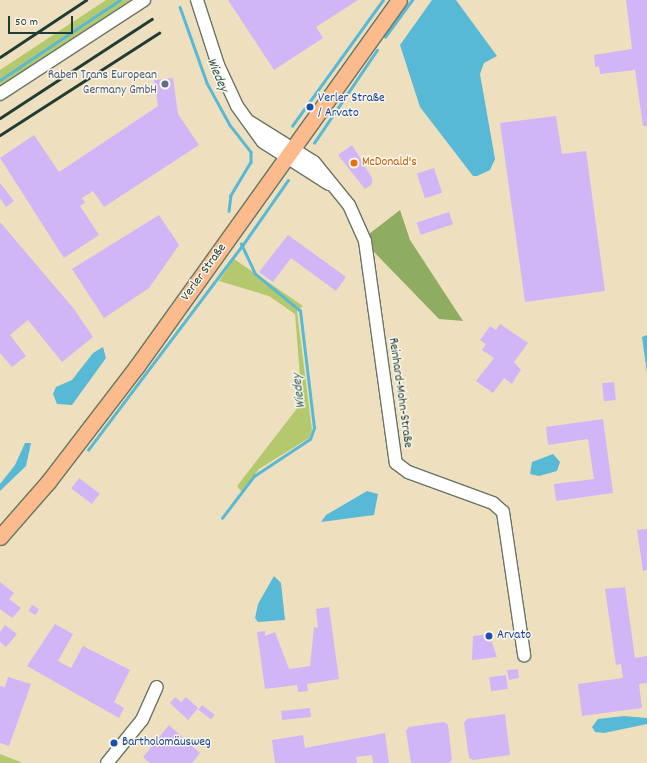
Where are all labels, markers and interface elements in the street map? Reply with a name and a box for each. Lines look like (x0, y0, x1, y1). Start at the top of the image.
scale bar (10, 8, 75, 34)
text: 50 m (15, 14, 38, 31)
water label: Wiedey (202, 56, 232, 94)
place label: Raben Trans European Germany GmbH (48, 69, 157, 100)
marker: Raben Trans European Germany GmbH (160, 79, 170, 89)
place label: Verler Straße / Arvato (318, 92, 385, 123)
marker: Verler Straße / Arvato (305, 102, 315, 112)
place label: McDonald's (362, 155, 417, 171)
marker: McDonald's (349, 158, 359, 168)
street label: Verler Straße (179, 241, 231, 305)
street label: Reinhard-Mohn-Straße (384, 337, 414, 449)
water label: Wiedey (289, 373, 309, 409)
place label: Arvato (497, 628, 531, 644)
marker: Arvato (484, 631, 494, 641)
place label: Bartholomäusweg (122, 735, 211, 751)
marker: Bartholomäusweg (109, 738, 119, 748)

